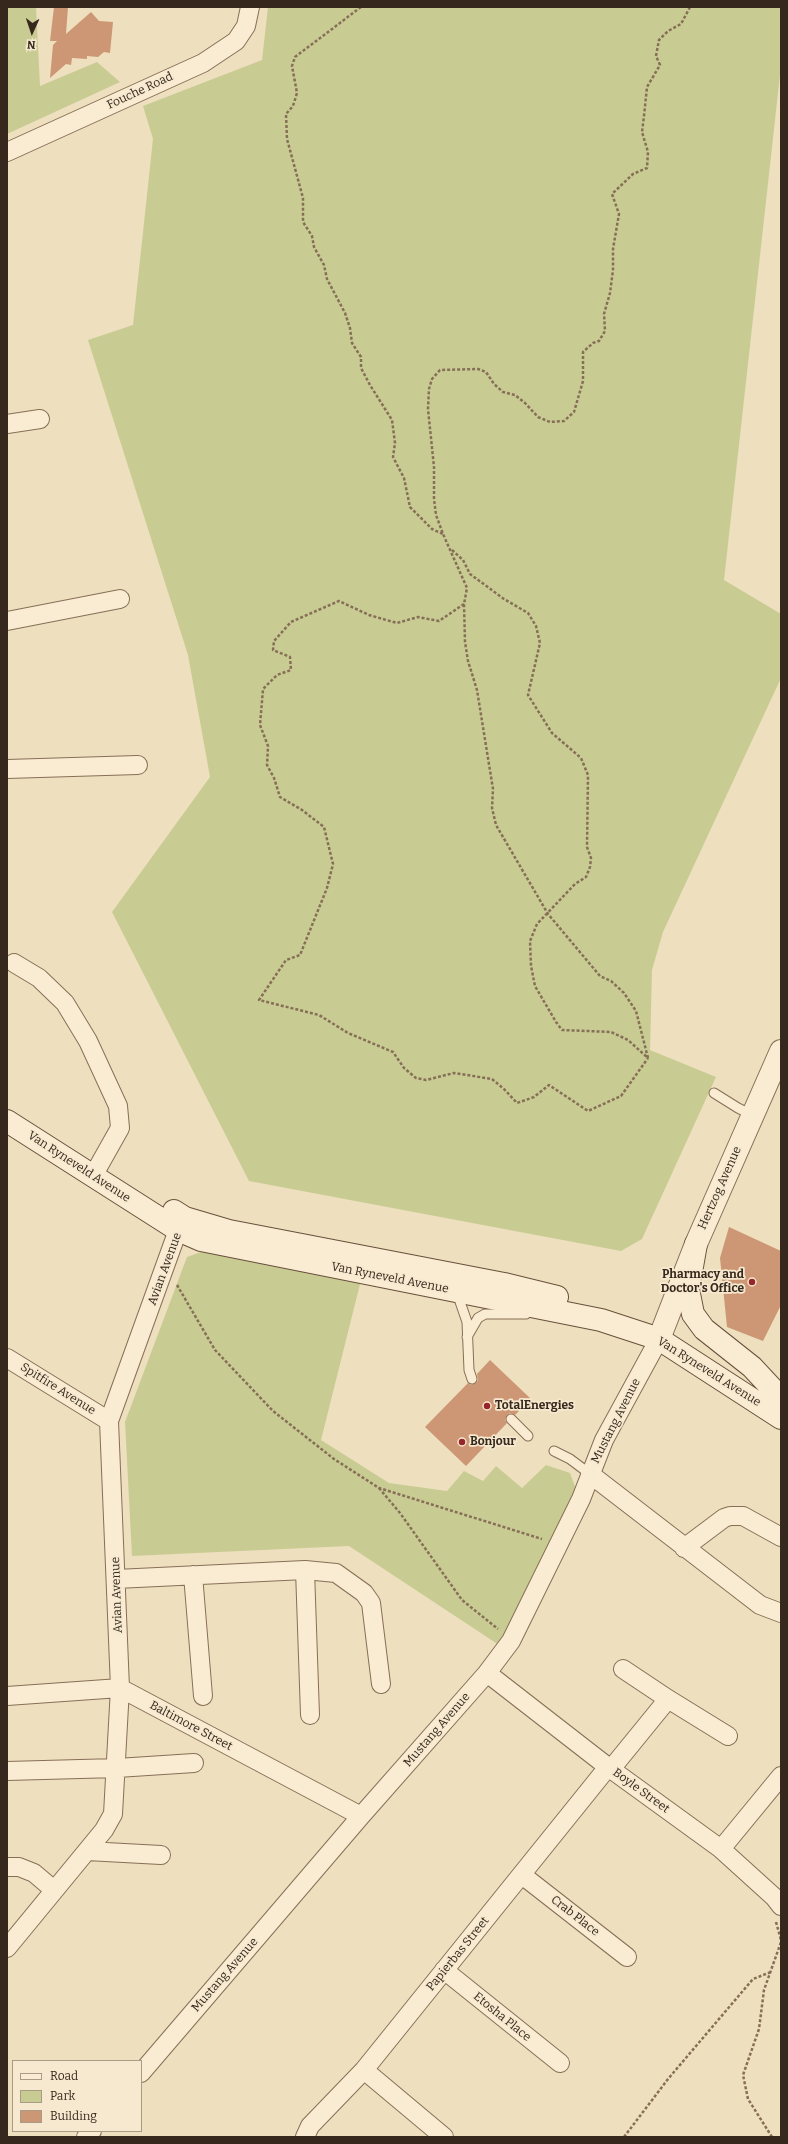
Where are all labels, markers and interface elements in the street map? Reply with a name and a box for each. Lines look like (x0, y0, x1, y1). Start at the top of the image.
north arrow (12, 12, 52, 52)
text: N (27, 38, 36, 51)
street label: Fouche Road (105, 69, 175, 113)
street label: Van Ryneveld Avenue (25, 1128, 133, 1206)
street label: Hertzog Avenue (695, 1144, 745, 1232)
street label: Avian Avenue (145, 1231, 185, 1307)
street label: Van Ryneveld Avenue (330, 1260, 450, 1296)
place label: Pharmacy and Doctor's Office (661, 1268, 744, 1296)
marker: Pharmacy and Doctor's Office (747, 1277, 757, 1287)
street label: Van Ryneveld Avenue (655, 1334, 763, 1410)
street label: Spitfire Avenue (18, 1360, 98, 1418)
street label: Mustang Avenue (588, 1376, 644, 1466)
place label: TotalEnergies (495, 1399, 574, 1413)
marker: TotalEnergies (482, 1401, 492, 1411)
place label: Bonjour (470, 1435, 516, 1449)
marker: Bonjour (457, 1437, 467, 1447)
street label: Avian Avenue (108, 1557, 126, 1633)
street label: Mustang Avenue (401, 1690, 473, 1770)
street label: Baltimore Street (147, 1698, 235, 1754)
street label: Boyle Street (610, 1766, 672, 1816)
street label: Crab Place (548, 1893, 602, 1939)
street label: Papierbas Street (424, 1914, 492, 1994)
street label: Mustang Avenue (189, 1935, 261, 2015)
street label: Etosha Place (470, 1989, 534, 2045)
legend (12, 2060, 142, 2132)
text: Road (50, 2069, 78, 2083)
text: Park (50, 2089, 75, 2103)
text: Building (50, 2109, 97, 2123)

